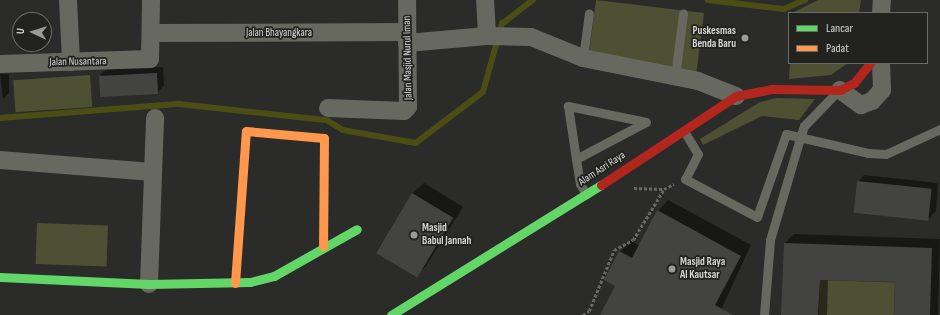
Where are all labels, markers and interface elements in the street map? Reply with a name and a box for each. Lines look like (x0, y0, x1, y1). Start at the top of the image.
north arrow (12, 12, 52, 52)
legend (788, 12, 928, 64)
street label: Jalan Masjid Nurul Iman (401, 16, 415, 100)
text: Lancar (826, 21, 853, 36)
place label: Puskesmas Benda Baru (692, 25, 736, 51)
street label: Jalan Bhayangkara (246, 26, 312, 40)
text: U (14, 28, 27, 35)
marker: Puskesmas Benda Baru (739, 32, 751, 44)
text: Padat (826, 41, 849, 56)
street label: Jalan Nusantara (49, 55, 107, 69)
street label: Alam Asri Raya (576, 149, 628, 189)
place label: Masjid Babul Jannah (422, 222, 471, 248)
marker: Masjid Babul Jannah (409, 230, 419, 240)
place label: Masjid Raya Al Kautsar (680, 256, 725, 282)
marker: Masjid Raya Al Kautsar (667, 264, 677, 274)

